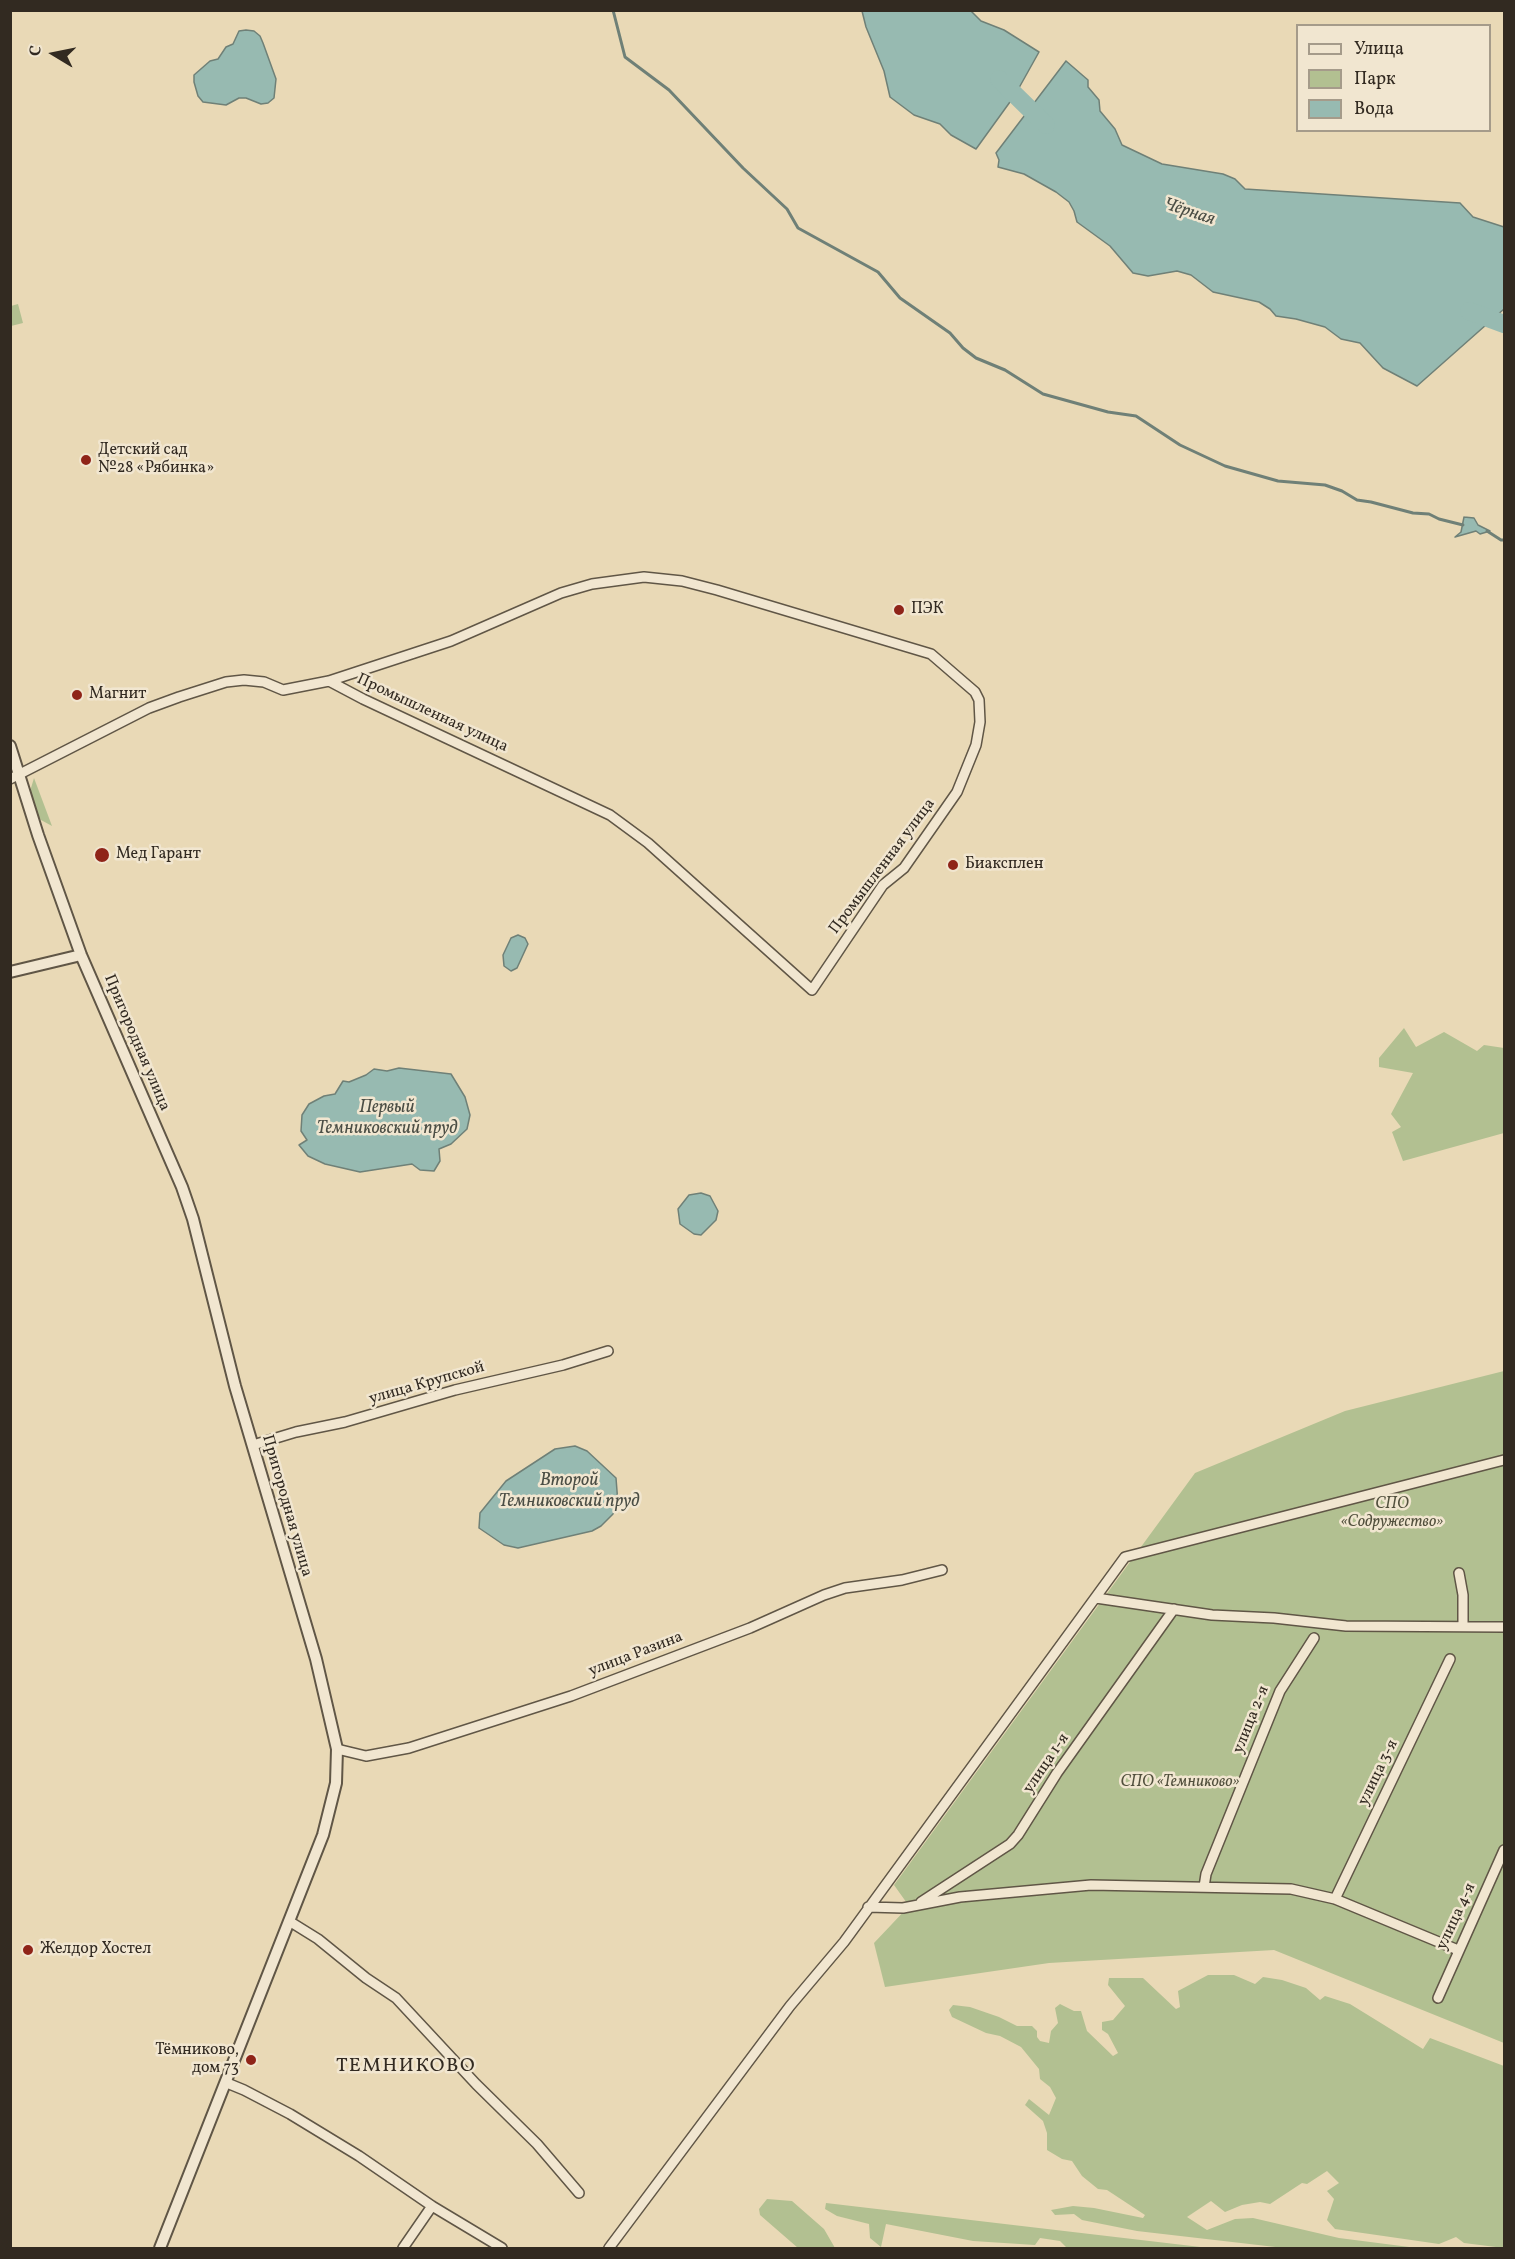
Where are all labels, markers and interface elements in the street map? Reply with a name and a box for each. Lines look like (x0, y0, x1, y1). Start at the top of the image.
north arrow (24, 24, 84, 84)
legend (1296, 24, 1491, 132)
text: Улица (1354, 37, 1404, 62)
text: С (25, 44, 48, 58)
text: Парк (1354, 67, 1396, 92)
text: Вода (1354, 97, 1394, 122)
water label: Чёрная (1161, 195, 1217, 231)
place label: Детский сад №28 «Рябинка» (98, 441, 214, 479)
marker: Детский сад №28 «Рябинка» (79, 453, 93, 467)
place label: ПЭК (911, 600, 944, 620)
marker: ПЭК (892, 603, 906, 617)
street label: Промышленная улица (353, 670, 511, 758)
place label: Магнит (89, 685, 146, 705)
marker: Магнит (70, 688, 84, 702)
street label: Промышленная улица (826, 795, 940, 939)
place label: Мед Гарант (116, 845, 201, 865)
marker: Мед Гарант (93, 846, 111, 864)
place label: Биаксплен (965, 855, 1043, 875)
marker: Биаксплен (946, 858, 960, 872)
street label: Пригородная улица (99, 972, 173, 1114)
water label: Первый Темниковский пруд (317, 1098, 457, 1140)
street label: улица Крупской (367, 1358, 487, 1410)
street label: Пригородная улица (257, 1433, 315, 1579)
water label: Второй Темниковский пруд (499, 1471, 639, 1514)
park label: СПО «Содружество» (1341, 1495, 1443, 1533)
street label: улица Разина (586, 1628, 686, 1682)
street label: улица 2-я (1230, 1683, 1274, 1757)
street label: улица 1-я (1020, 1730, 1074, 1798)
street label: улица 3-я (1355, 1737, 1403, 1809)
park label: СПО «Темниково» (1120, 1773, 1240, 1793)
street label: улица 4-я (1433, 1880, 1481, 1954)
place label: Желдор Хостел (40, 1940, 151, 1960)
marker: Желдор Хостел (21, 1943, 35, 1957)
place label: Тёмниково, дом 73 (155, 2041, 239, 2079)
marker: Тёмниково, дом 73 (244, 2053, 258, 2067)
district label: ТЕМНИКОВО (336, 2055, 476, 2079)

